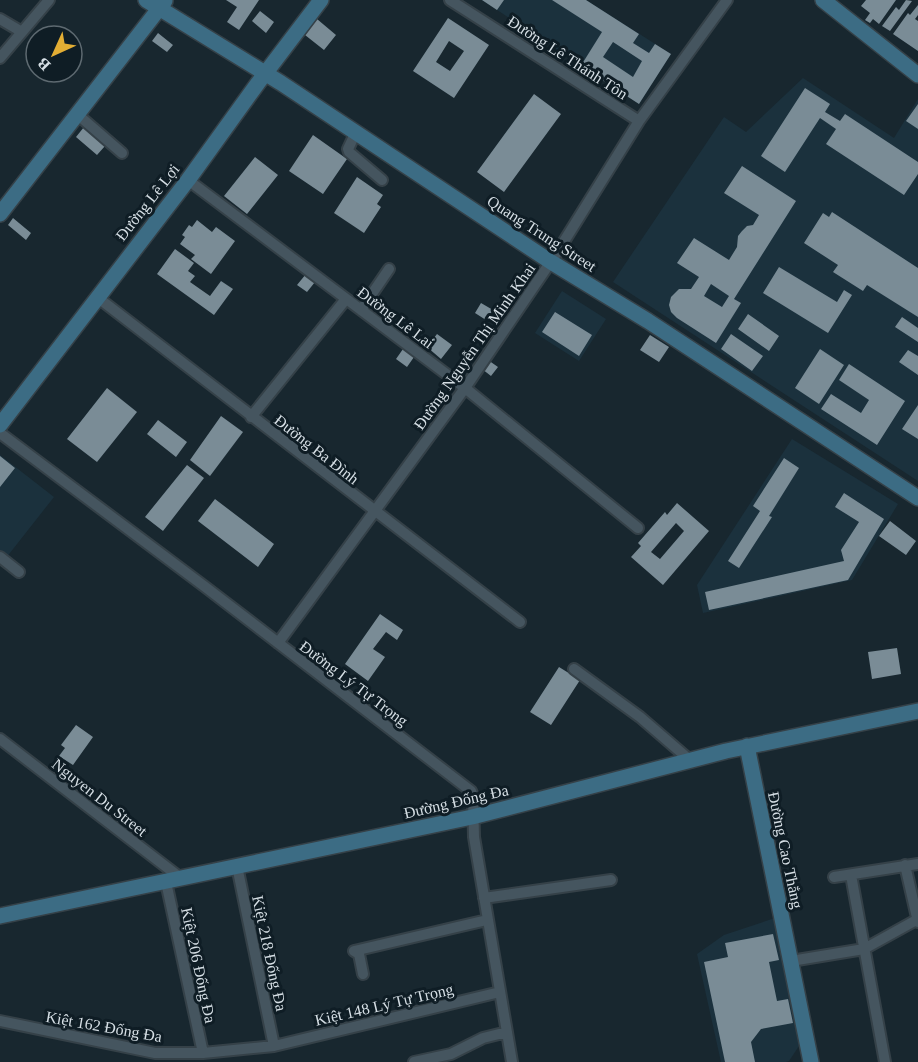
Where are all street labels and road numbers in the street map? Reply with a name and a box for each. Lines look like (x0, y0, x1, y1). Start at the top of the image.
street label: Đường Lê Thánh Tôn (504, 12, 631, 103)
street label: Đường Lê Lợi (112, 160, 184, 245)
street label: Quang Trung Street (484, 192, 600, 276)
street label: Đường Nguyễn Thị Minh Khai (410, 259, 540, 433)
street label: Đường Lê Lai (354, 283, 438, 353)
street label: Đường Ba Đình (270, 411, 362, 488)
street label: Đường Lý Tự Trọng (296, 637, 411, 730)
street label: Nguyen Du Street (48, 755, 151, 841)
street label: Đường Đống Đa (402, 781, 510, 823)
street label: Đường Cao Thắng (764, 790, 806, 910)
street label: Kiệt 218 Đống Đa (248, 894, 290, 1013)
street label: Kiệt 206 Đống Đa (177, 906, 219, 1025)
street label: Kiệt 148 Lý Tự Trọng (313, 980, 455, 1030)
street label: Kiệt 162 Đống Đa (44, 1008, 163, 1046)

